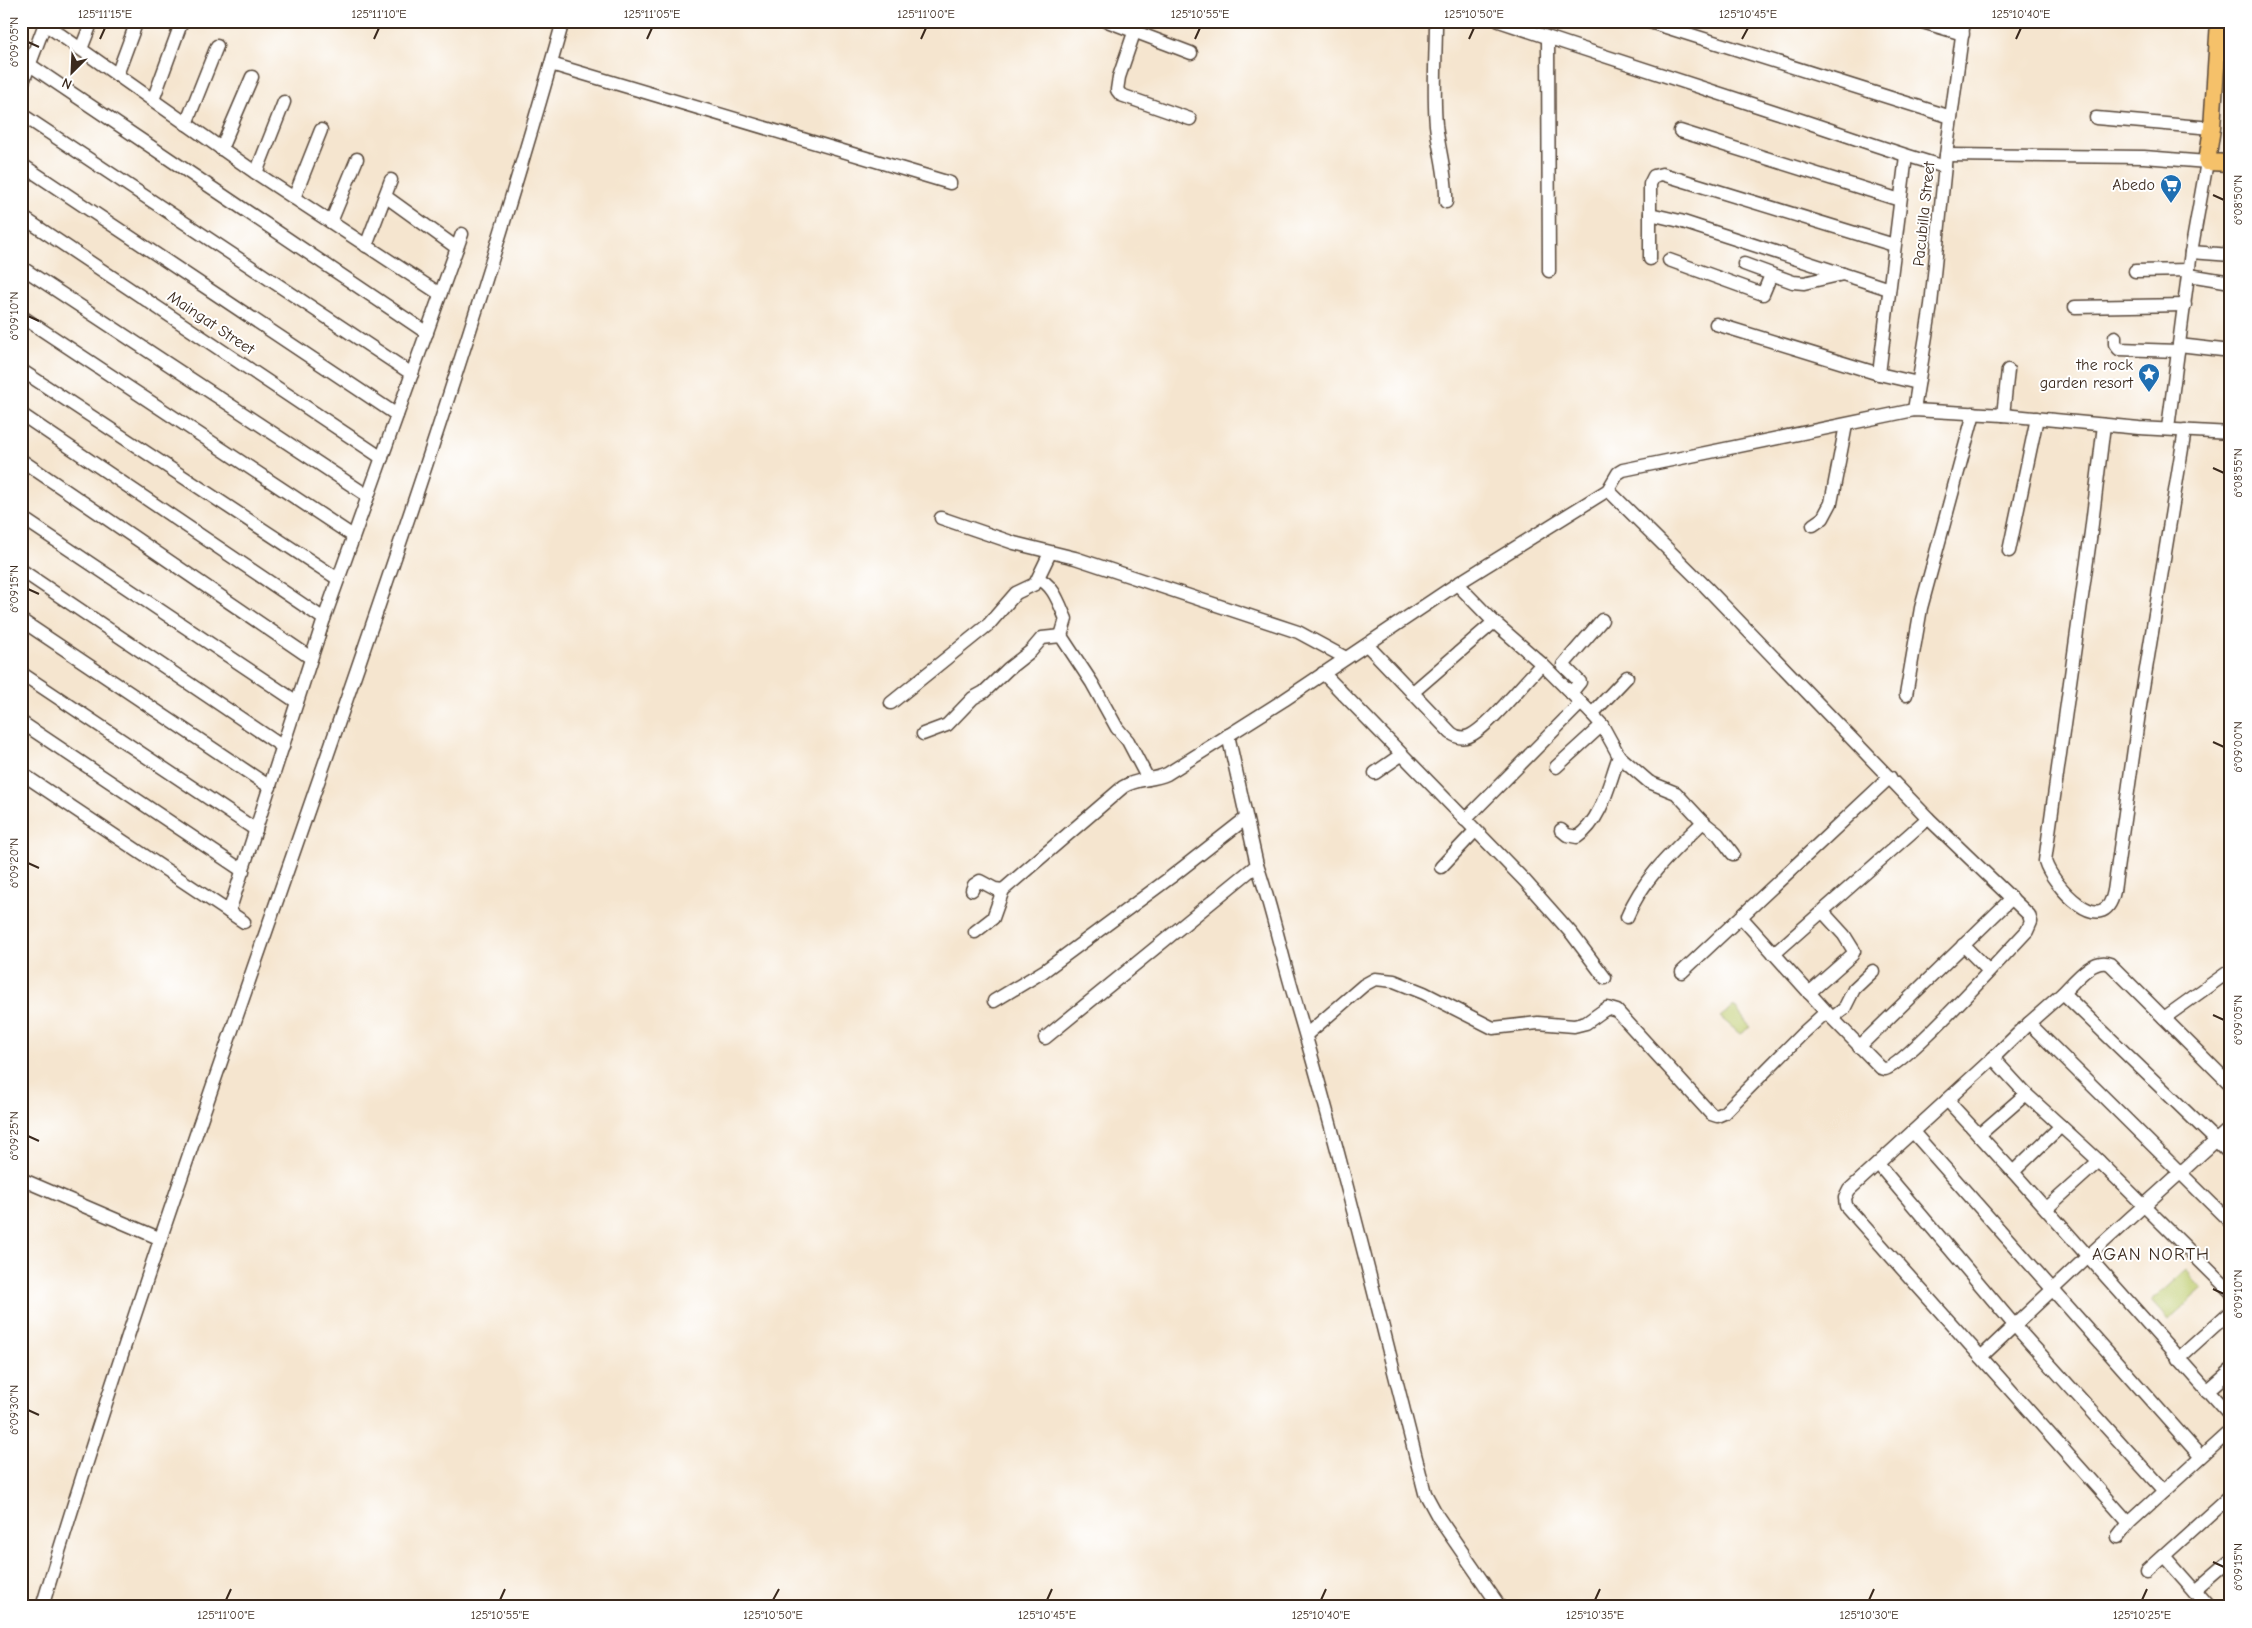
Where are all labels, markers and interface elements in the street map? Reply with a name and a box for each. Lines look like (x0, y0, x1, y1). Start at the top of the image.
text: 125°11'15"E (78, 7, 132, 21)
text: 125°11'10"E (352, 7, 406, 21)
text: 125°11'05"E (624, 7, 680, 21)
text: 125°11'00"E (897, 7, 955, 21)
text: 125°10'55"E (1171, 7, 1229, 21)
text: 125°10'50"E (1444, 7, 1504, 21)
text: 125°10'45"E (1719, 7, 1777, 21)
text: 125°10'40"E (1992, 7, 2050, 21)
text: 6°09'05"N (7, 17, 21, 67)
north arrow (48, 48, 98, 98)
text: N (59, 74, 75, 93)
street label: Pacubilla Street (1910, 160, 1938, 267)
supermarket icon: Abedo (2159, 173, 2183, 204)
text: 6°08'50"N (2231, 175, 2245, 225)
place label: Abedo (2112, 176, 2155, 194)
street label: Maingat Street (164, 287, 258, 359)
text: 6°09'10"N (7, 292, 21, 340)
place label: the rock garden resort (2040, 356, 2133, 392)
place icon: the rock garden resort (2137, 362, 2161, 393)
text: 6°08'55"N (2231, 448, 2245, 498)
text: 6°09'15"N (7, 565, 21, 613)
text: 6°09'00"N (2231, 721, 2245, 773)
text: 6°09'20"N (7, 838, 21, 888)
text: 6°09'05"N (2231, 995, 2245, 1045)
text: 6°09'25"N (7, 1111, 21, 1161)
district label: AGAN NORTH (2092, 1244, 2210, 1265)
text: 6°09'10"N (2231, 1270, 2245, 1318)
text: 6°09'30"N (7, 1385, 21, 1435)
text: 6°09'15"N (2231, 1543, 2245, 1591)
text: 125°11'00"E (197, 1608, 255, 1622)
text: 125°10'55"E (471, 1608, 529, 1622)
text: 125°10'50"E (743, 1608, 803, 1622)
text: 125°10'45"E (1018, 1608, 1076, 1622)
text: 125°10'40"E (1292, 1608, 1350, 1622)
text: 125°10'35"E (1566, 1608, 1624, 1622)
text: 125°10'30"E (1840, 1608, 1898, 1622)
text: 125°10'25"E (2113, 1608, 2171, 1622)

